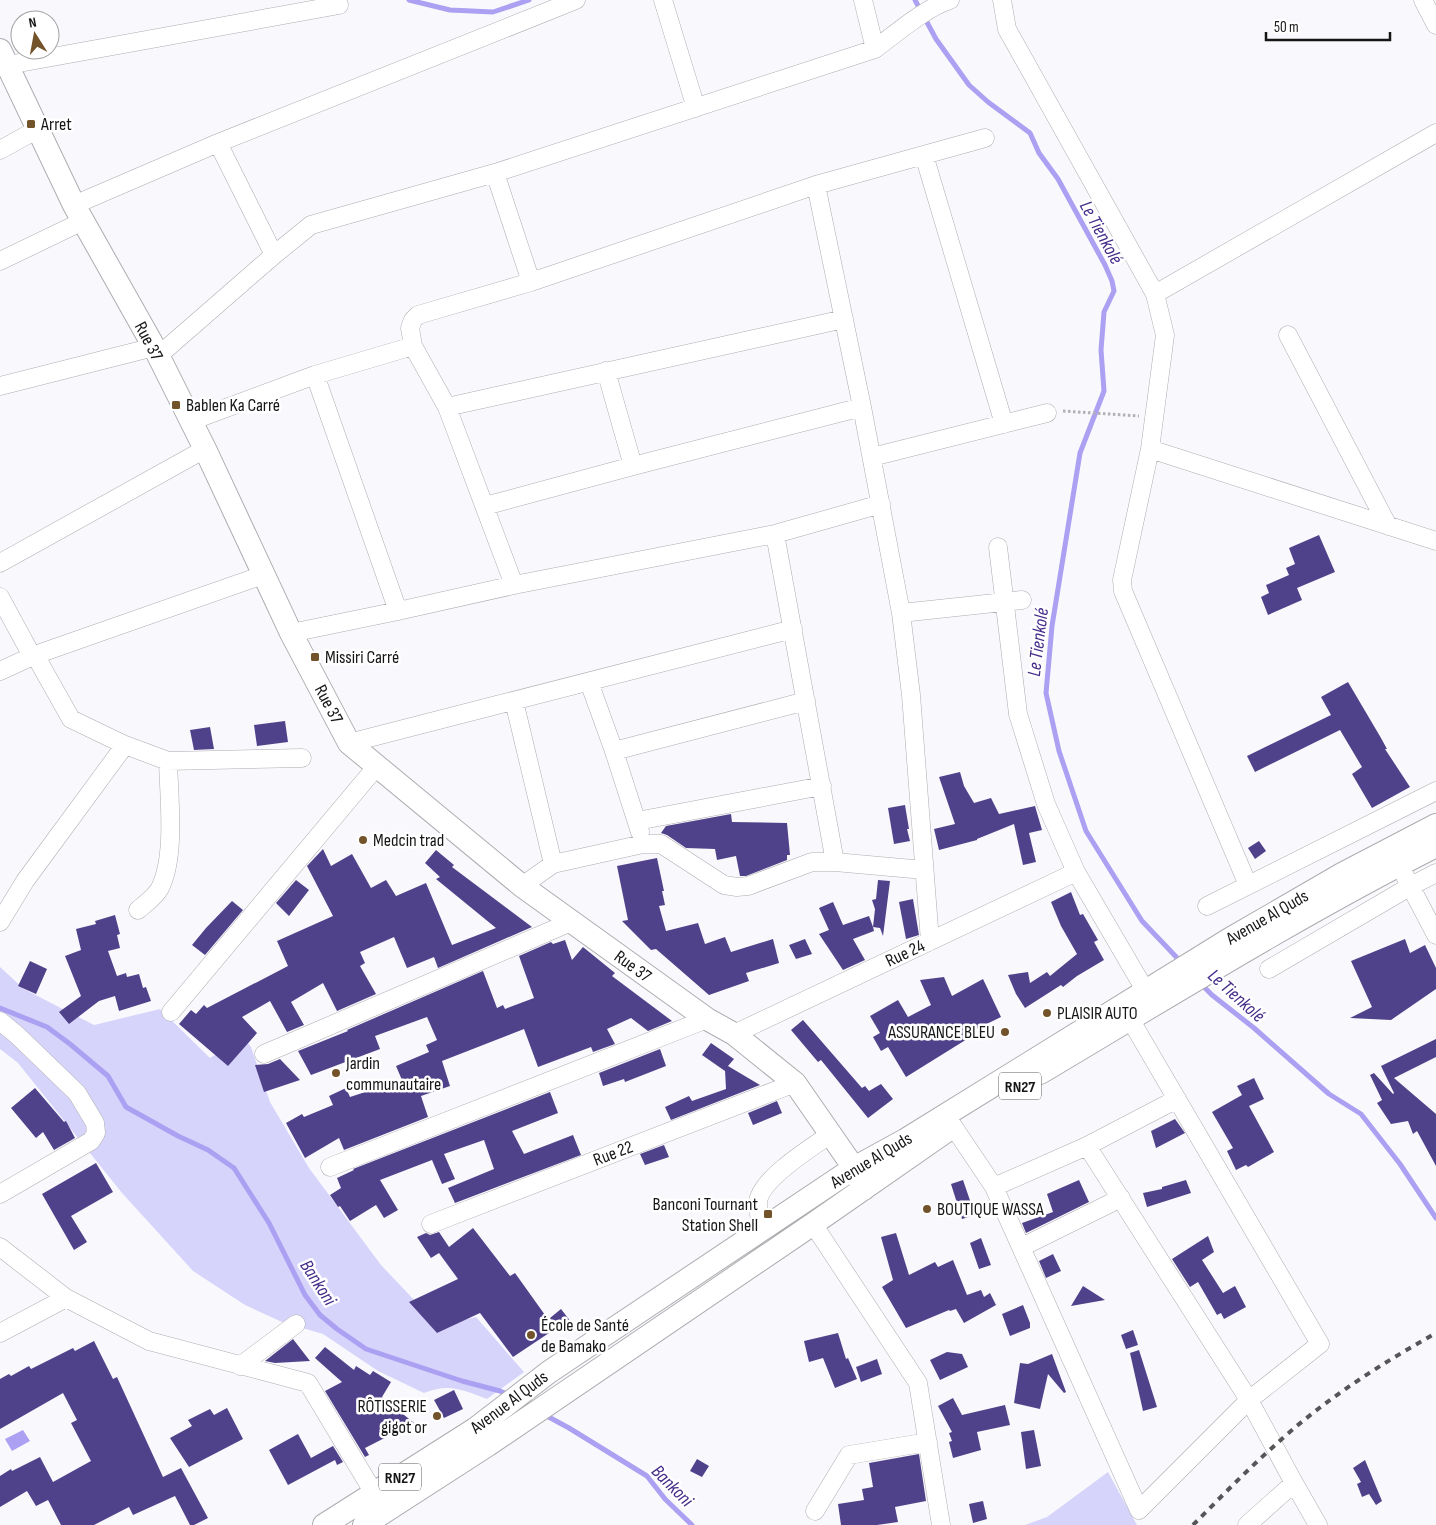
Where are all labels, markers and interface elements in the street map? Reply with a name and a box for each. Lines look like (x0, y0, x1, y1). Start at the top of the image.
north arrow (10, 10, 60, 60)
scale bar (1266, 10, 1390, 42)
text: N (27, 14, 38, 32)
text: 50 m (1274, 18, 1299, 37)
place label: Arret (40, 114, 72, 135)
marker: Arret (25, 118, 37, 130)
water label: Le Tienkolé (1074, 197, 1128, 269)
street label: Rue 37 (130, 318, 168, 365)
place label: Bablen Ka Carré (186, 395, 280, 416)
marker: Bablen Ka Carré (170, 399, 182, 411)
water label: Le Tienkolé (1023, 606, 1054, 678)
place label: Missiri Carré (325, 647, 399, 668)
marker: Missiri Carré (309, 651, 321, 663)
street label: Rue 37 (310, 681, 348, 728)
place label: Medcin trad (373, 830, 444, 851)
marker: Medcin trad (357, 834, 369, 846)
street label: Avenue Al Quds (1222, 885, 1312, 950)
street label: Rue 24 (882, 935, 929, 972)
street label: Rue 37 (610, 946, 656, 987)
water label: Le Tienkolé (1203, 965, 1270, 1028)
place label: PLAISIR AUTO (1057, 1003, 1138, 1024)
marker: PLAISIR AUTO (1041, 1007, 1053, 1019)
place label: ASSURANCE BLEU (887, 1022, 995, 1043)
marker: ASSURANCE BLEU (999, 1026, 1011, 1038)
place label: Jardin communautaire (345, 1053, 441, 1095)
marker: Jardin communautaire (330, 1067, 342, 1079)
road number: RN27 (999, 1072, 1041, 1100)
street label: Avenue Al Quds (826, 1128, 916, 1193)
street label: Rue 22 (590, 1136, 636, 1171)
place label: Banconi Tournant Station Shell (653, 1194, 759, 1236)
place label: BOUTIQUE WASSA (937, 1199, 1044, 1220)
marker: BOUTIQUE WASSA (921, 1203, 933, 1215)
marker: Banconi Tournant Station Shell (762, 1208, 774, 1220)
water label: Bankoni (295, 1256, 341, 1310)
place label: École de Santé de Bamako (541, 1315, 629, 1357)
marker: École de Santé de Bamako (525, 1329, 537, 1341)
street label: Avenue Al Quds (466, 1367, 552, 1439)
place label: RÔTISSERIE gigot or (357, 1396, 427, 1438)
marker: RÔTISSERIE gigot or (431, 1410, 443, 1422)
water label: Bankoni (646, 1460, 698, 1512)
road number: RN27 (379, 1464, 421, 1490)

